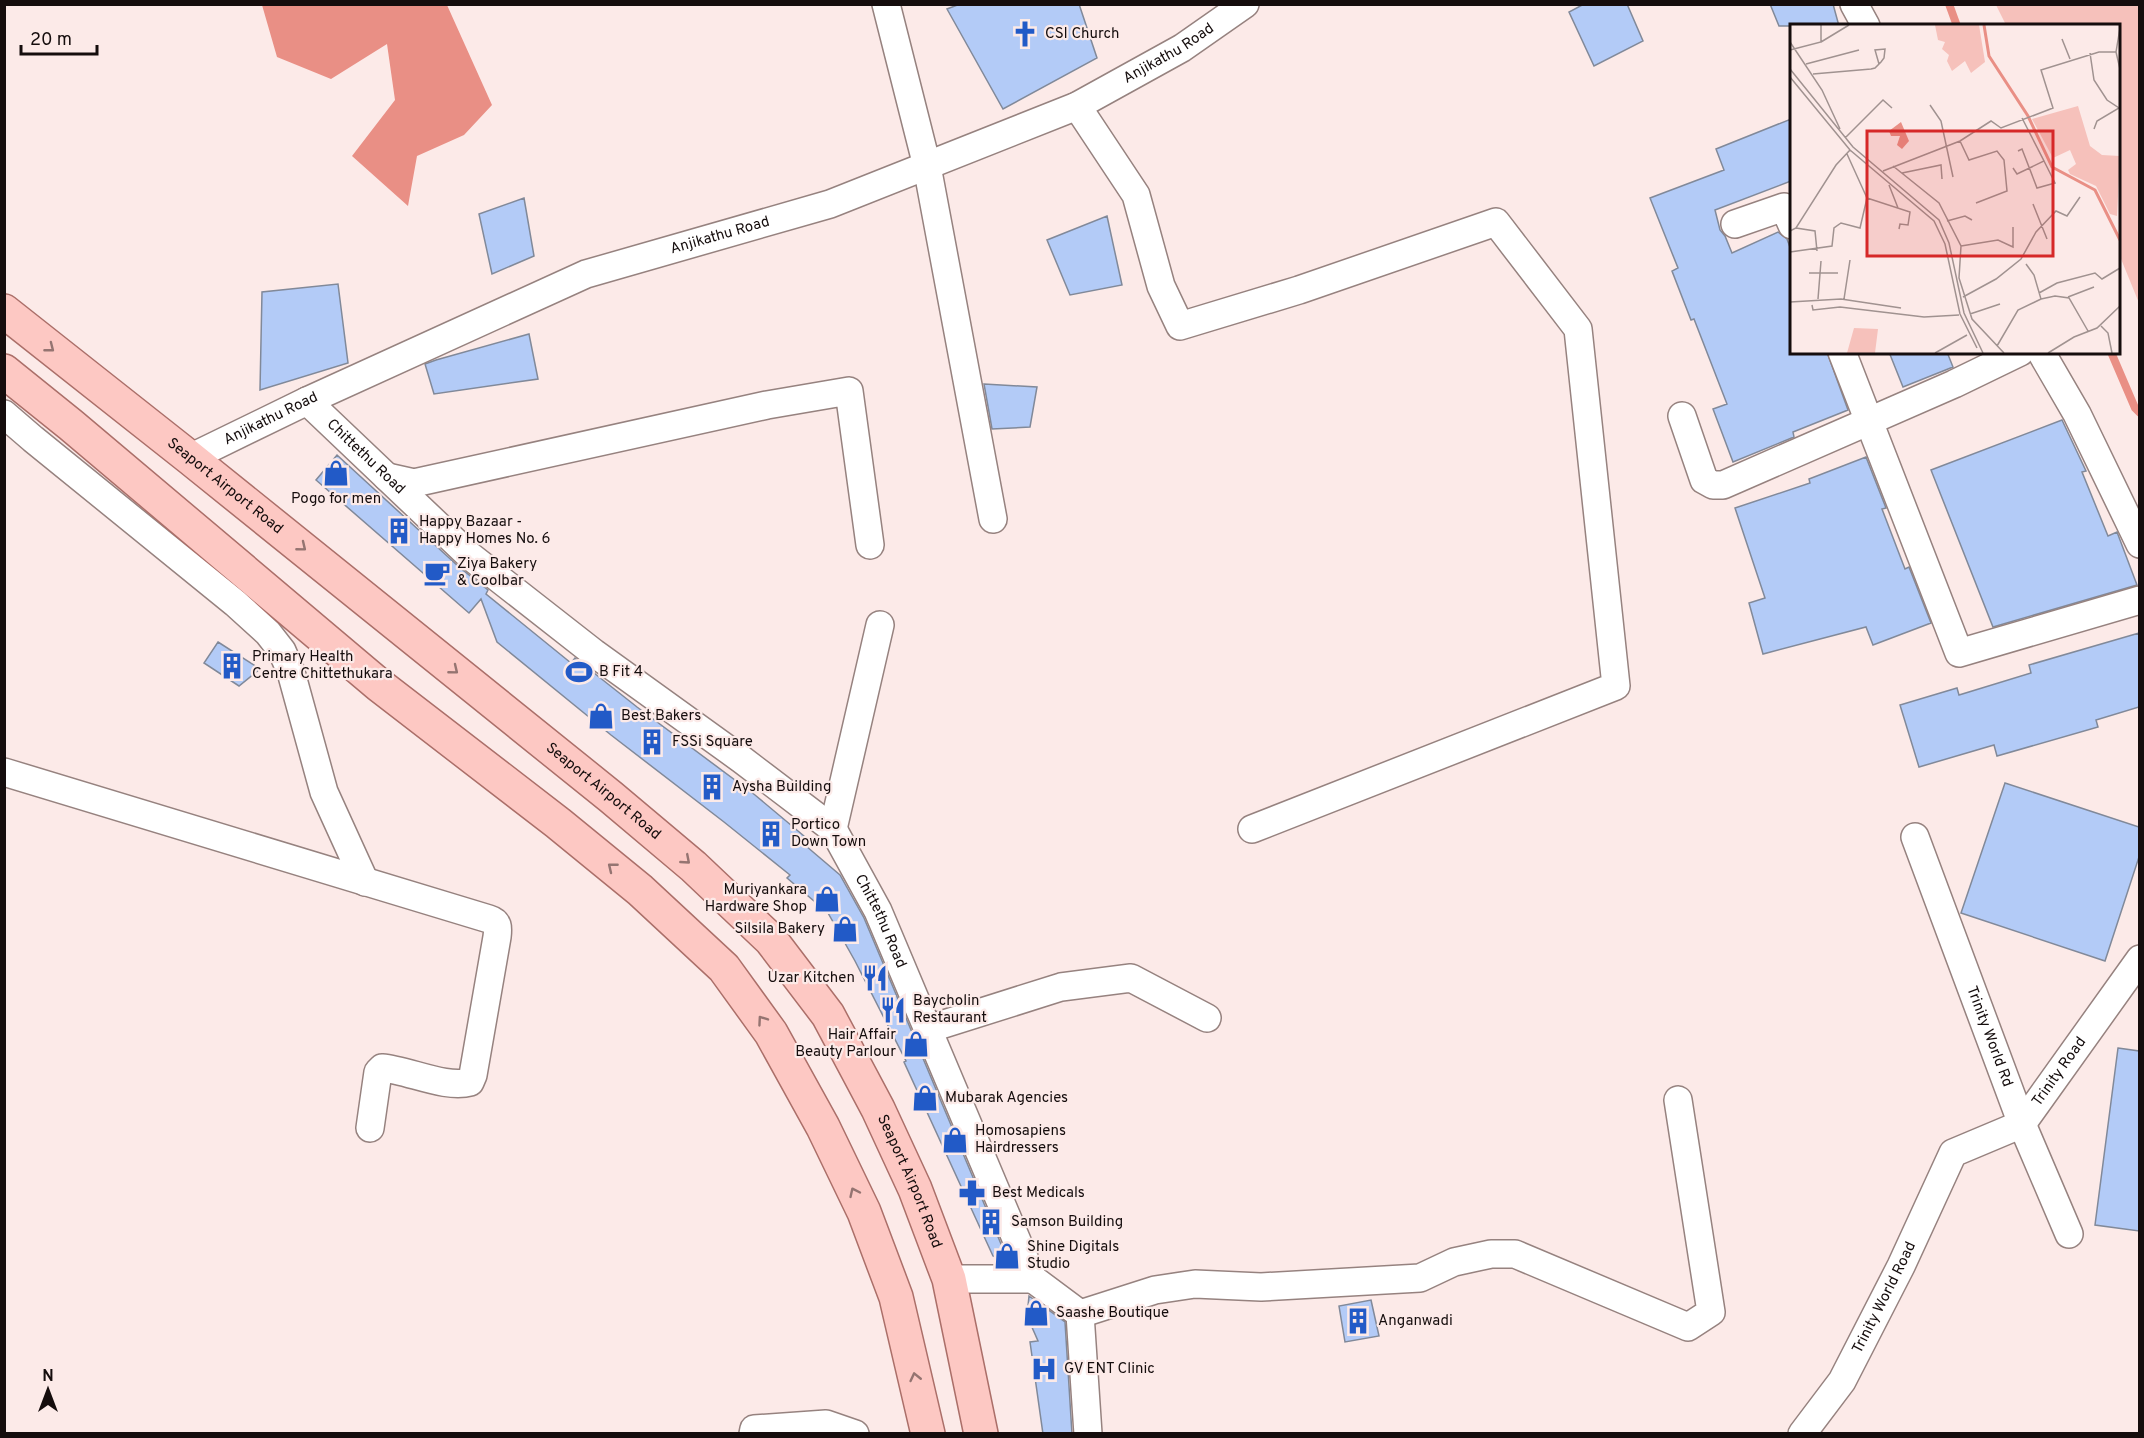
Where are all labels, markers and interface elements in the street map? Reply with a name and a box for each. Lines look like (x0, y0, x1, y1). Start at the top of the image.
scale bar (21, 18, 98, 56)
church icon: CSI Church (1010, 19, 1040, 49)
street label: Anjikathu Road (1120, 19, 1218, 88)
inset map (1790, 24, 2120, 354)
place label: CSI Church (1045, 25, 1120, 44)
text: 20 m (30, 29, 72, 52)
street label: Anjikathu Road (668, 212, 772, 259)
one-way arrow (44, 340, 55, 351)
street label: Anjikathu Road (221, 388, 321, 450)
street label: Chittethu Road (322, 415, 409, 499)
street label: Seaport Airport Road (163, 434, 287, 539)
shop icon: Pogo for men (321, 458, 351, 488)
place label: Pogo for men (291, 490, 381, 509)
place label: Happy Bazaar - Happy Homes No. 6 (419, 513, 550, 549)
building icon: Happy Bazaar - Happy Homes No. 6 (384, 516, 414, 546)
one-way arrow (295, 540, 306, 551)
place label: Ziya Bakery & Coolbar (457, 555, 537, 591)
cafe icon: Ziya Bakery & Coolbar (422, 558, 452, 588)
place label: Primary Health Centre Chittethukara (252, 648, 393, 684)
building icon: Primary Health Centre Chittethukara (217, 651, 247, 681)
sports icon: B Fit 4 (564, 657, 594, 687)
one-way arrow (447, 662, 458, 673)
place label: B Fit 4 (599, 663, 643, 682)
shop icon: Best Bakers (586, 701, 616, 731)
place label: Best Bakers (621, 707, 701, 726)
building icon: FSSi Square (637, 727, 667, 757)
place label: FSSi Square (672, 733, 753, 752)
street label: Seaport Airport Road (542, 739, 665, 844)
building icon: Aysha Building (697, 772, 727, 802)
place label: Aysha Building (732, 778, 831, 797)
place label: Portico Down Town (791, 816, 866, 852)
building icon: Portico Down Town (756, 819, 786, 849)
one-way arrow (679, 853, 690, 864)
one-way arrow (607, 863, 618, 874)
street label: Chittethu Road (850, 871, 910, 971)
place label: Muriyankara Hardware Shop (705, 881, 807, 917)
shop icon: Muriyankara Hardware Shop (812, 884, 842, 914)
shop icon: Silsila Bakery (830, 914, 860, 944)
place label: Silsila Bakery (735, 920, 825, 939)
restaurant icon: Uzar Kitchen (860, 963, 890, 993)
place label: Uzar Kitchen (768, 969, 855, 988)
street label: Trinity World Rd (1962, 984, 2017, 1090)
place label: Baycholin Restaurant (913, 992, 987, 1028)
restaurant icon: Baycholin Restaurant (878, 995, 908, 1025)
one-way arrow (758, 1016, 769, 1027)
place label: Hair Affair Beauty Parlour (795, 1026, 896, 1062)
shop icon: Hair Affair Beauty Parlour (901, 1029, 931, 1059)
street label: Trinity Road (2028, 1033, 2091, 1110)
shop icon: Mubarak Agencies (910, 1083, 940, 1113)
place label: Mubarak Agencies (945, 1089, 1068, 1108)
street label: Seaport Airport Road (872, 1112, 946, 1251)
place label: Homosapiens Hairdressers (975, 1122, 1066, 1158)
shop icon: Homosapiens Hairdressers (940, 1125, 970, 1155)
pharmacy icon: Best Medicals (957, 1178, 987, 1208)
place label: Best Medicals (992, 1184, 1085, 1203)
one-way arrow (850, 1187, 862, 1198)
building icon: Samson Building (976, 1207, 1006, 1237)
place label: Samson Building (1011, 1213, 1123, 1232)
place label: Shine Digitals Studio (1027, 1238, 1119, 1274)
street label: Trinity World Road (1848, 1239, 1920, 1357)
shop icon: Shine Digitals Studio (992, 1241, 1022, 1271)
shop icon: Saashe Boutique (1021, 1298, 1051, 1328)
place label: Saashe Boutique (1056, 1304, 1169, 1323)
building icon: Anganwadi (1343, 1306, 1373, 1336)
place label: Anganwadi (1378, 1312, 1453, 1331)
hospital icon: GV ENT Clinic (1029, 1354, 1059, 1384)
north arrow (18, 1360, 78, 1420)
place label: GV ENT Clinic (1064, 1360, 1155, 1379)
text: N (42, 1367, 54, 1387)
one-way arrow (909, 1372, 922, 1382)

